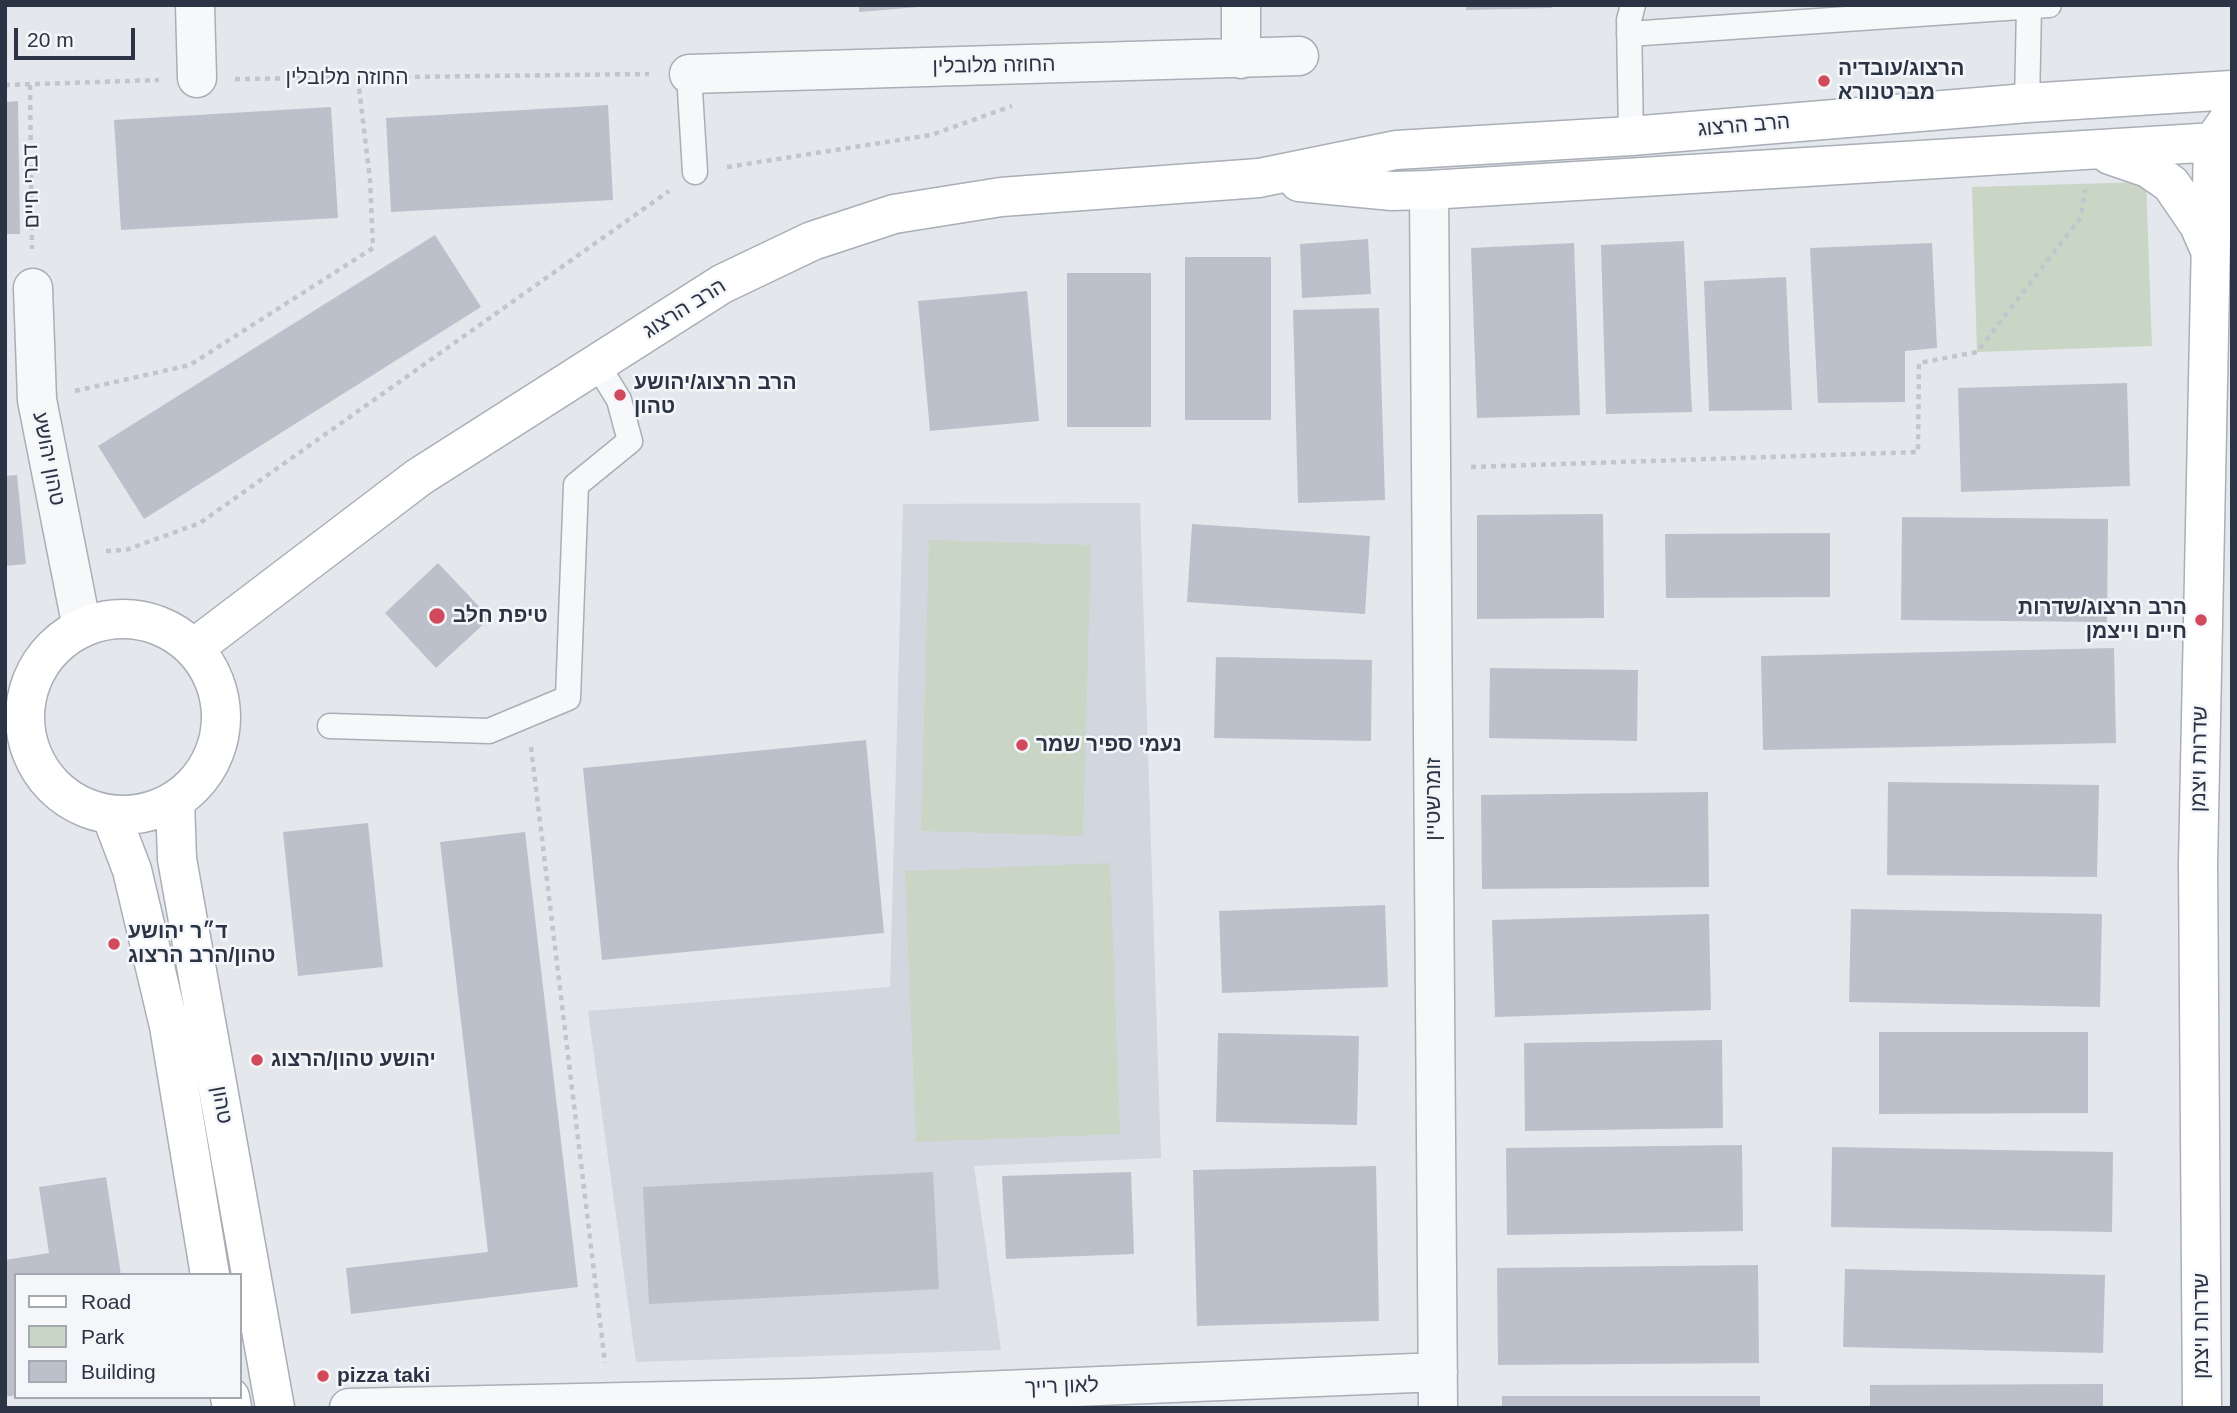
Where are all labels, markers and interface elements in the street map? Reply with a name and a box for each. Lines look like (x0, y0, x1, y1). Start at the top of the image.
scale bar (18, 14, 138, 58)
text: 20 m (27, 28, 74, 51)
street label: החוזה מלובלין (932, 52, 1056, 80)
place label: הרצוג/עובדיה מברטנורא (1838, 56, 1964, 106)
street label: החוזה מלובלין (285, 65, 409, 91)
marker: הרצוג/עובדיה מברטנורא (1816, 73, 1832, 89)
street label: הרב הרצוג (1697, 109, 1791, 143)
street label: דברי חיים (19, 143, 45, 229)
street label: הרב הרצוג (639, 274, 731, 344)
place label: הרב הרצוג/יהושע טהון (634, 370, 797, 420)
marker: הרב הרצוג/יהושע טהון (612, 387, 628, 403)
street label: טהון יהושע (27, 410, 69, 508)
place label: הרב הרצוג/שדרות חיים וייצמן (2018, 595, 2187, 645)
place label: טיפת חלב (453, 603, 548, 629)
marker: טיפת חלב (427, 606, 447, 626)
marker: הרב הרצוג/שדרות חיים וייצמן (2193, 612, 2209, 628)
street label: שדרות ויצמן (2186, 706, 2214, 812)
place label: נעמי ספיר שמר (1036, 732, 1182, 758)
marker: נעמי ספיר שמר (1014, 737, 1030, 753)
street label: זומרשטיין (1421, 757, 1447, 841)
place label: ד״ר יהושע טהון/הרב הרצוג (128, 919, 276, 969)
marker: ד״ר יהושע טהון/הרב הרצוג (106, 936, 122, 952)
place label: יהושע טהון/הרצוג (271, 1047, 436, 1073)
marker: יהושע טהון/הרצוג (249, 1052, 265, 1068)
street label: טהון (205, 1084, 237, 1126)
legend (14, 1273, 242, 1399)
street label: שדרות ויצמן (2189, 1273, 2215, 1379)
text: Road (81, 1290, 131, 1313)
text: Park (81, 1325, 124, 1348)
text: Building (81, 1360, 156, 1383)
place label: pizza taki (337, 1363, 430, 1389)
marker: pizza taki (315, 1368, 331, 1384)
street label: לאון רייך (1025, 1373, 1099, 1401)

